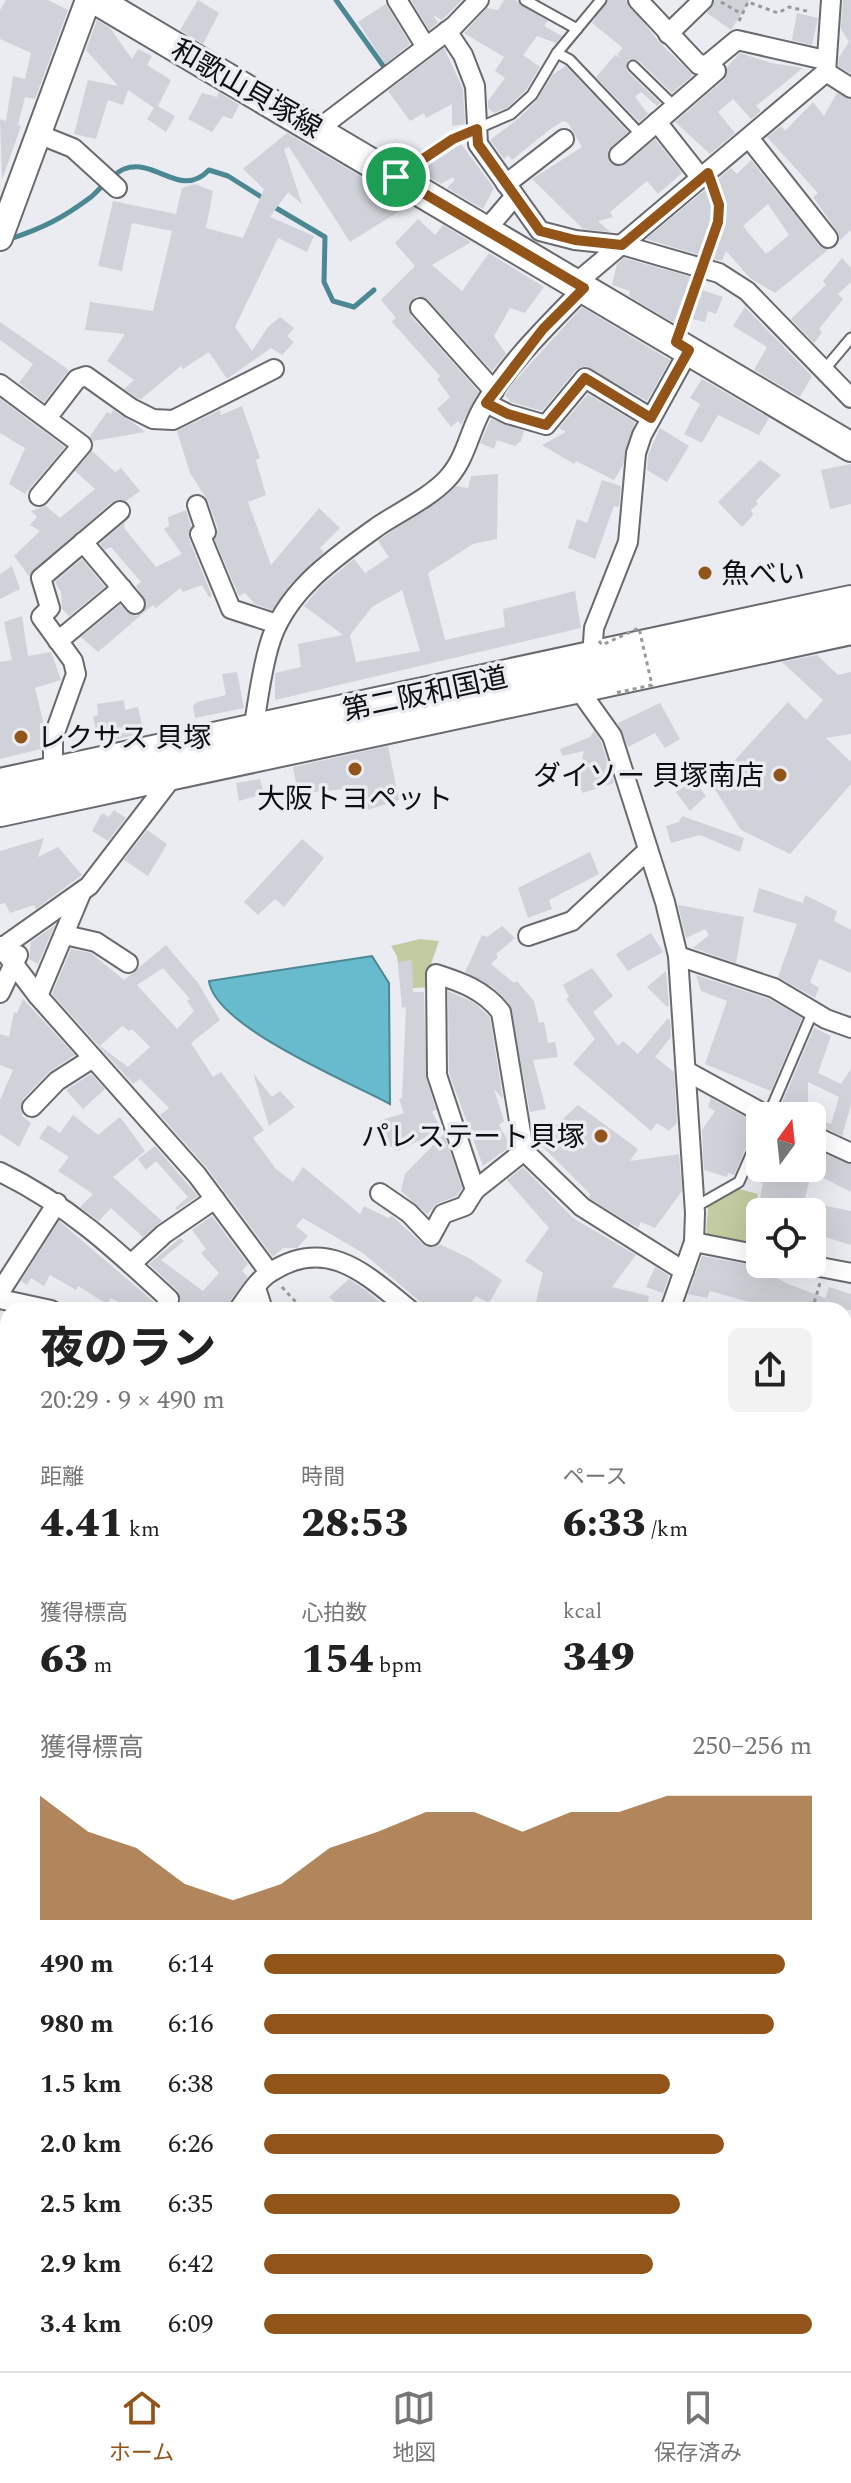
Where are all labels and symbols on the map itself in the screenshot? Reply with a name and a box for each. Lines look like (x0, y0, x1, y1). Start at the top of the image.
street label: 和歌山貝塚線 (163, 29, 330, 150)
pin (362, 143, 430, 211)
place label: 魚べい (721, 553, 805, 596)
marker: 魚べい (696, 564, 714, 582)
street label: 第二阪和国道 (339, 656, 512, 733)
place label: レクサス 貝塚 (37, 717, 211, 760)
marker: レクサス 貝塚 (12, 728, 30, 746)
place label: ダイソー 貝塚南店 (533, 755, 764, 798)
marker: 大阪トヨペット (346, 760, 364, 778)
marker: ダイソー 貝塚南店 (771, 766, 789, 784)
place label: 大阪トヨペット (257, 778, 453, 821)
north arrow (746, 1102, 826, 1182)
place label: パレステート貝塚 (361, 1116, 585, 1159)
marker: パレステート貝塚 (592, 1127, 610, 1145)

